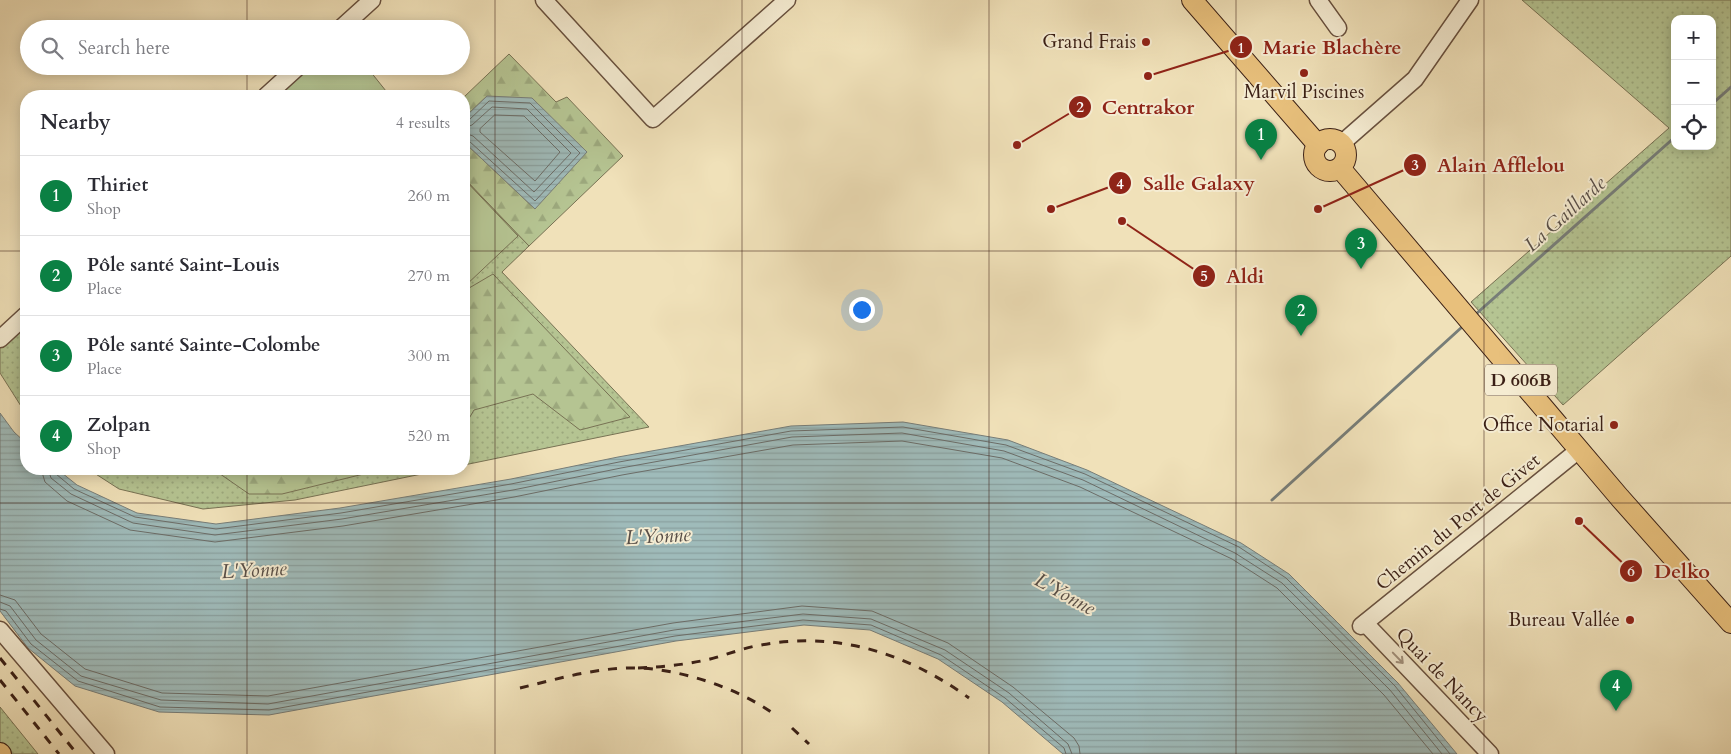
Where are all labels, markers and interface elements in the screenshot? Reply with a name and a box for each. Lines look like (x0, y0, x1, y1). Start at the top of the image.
map controls (1671, 15, 1716, 150)
button: + (1671, 15, 1716, 60)
search box (20, 20, 470, 75)
place label: Grand Frais (1042, 29, 1136, 55)
callout: Marie Blachère (1228, 30, 1412, 65)
icon: search (38, 34, 66, 62)
text: Marie Blachère (1263, 34, 1401, 61)
text: Search here (78, 35, 170, 61)
marker: Grand Frais (1140, 36, 1152, 48)
text: 1 (1237, 38, 1245, 58)
button: − (1671, 60, 1716, 105)
marker: Marvil Piscines (1298, 67, 1310, 79)
place label: Marvil Piscines (1244, 79, 1364, 105)
callout: Centrakor (1067, 89, 1205, 124)
text: Centrakor (1102, 94, 1195, 121)
text: 2 (1076, 97, 1084, 117)
button: locate (1671, 105, 1716, 150)
text: Nearby (40, 108, 111, 137)
text: 4 results (396, 112, 450, 134)
pin: 1 (1245, 119, 1277, 160)
callout: Alain Afflelou (1402, 147, 1575, 182)
text: Alain Afflelou (1437, 152, 1565, 179)
text: 3 (1411, 155, 1419, 175)
callout: Salle Galaxy (1108, 166, 1265, 201)
text: Salle Galaxy (1143, 170, 1255, 197)
water label: La Gaillarde (1518, 170, 1612, 258)
text: Thiriet (87, 172, 148, 198)
text: 4 (1116, 174, 1124, 194)
text: 1 (52, 185, 60, 207)
text: 260 m (408, 185, 450, 207)
text: Shop (87, 198, 121, 220)
pin: 3 (1345, 228, 1377, 269)
text: Pôle santé Saint-Louis (87, 252, 280, 278)
callout: Aldi (1191, 258, 1274, 293)
text: Aldi (1226, 263, 1264, 290)
text: 2 (52, 265, 60, 287)
text: 270 m (408, 265, 450, 287)
text: 5 (1200, 266, 1208, 286)
text: Place (87, 278, 122, 300)
pin: 2 (1285, 295, 1317, 336)
your location (849, 297, 875, 323)
text: Pôle santé Sainte-Colombe (87, 332, 321, 358)
text: 3 (52, 345, 60, 367)
text: 300 m (408, 345, 450, 367)
text: Place (87, 358, 122, 380)
road number: D 606B (1485, 364, 1557, 396)
text: Zolpan (87, 412, 150, 438)
place label: Office Notarial (1483, 412, 1604, 438)
marker: Office Notarial (1608, 419, 1620, 431)
text: 4 (52, 425, 60, 447)
text: 520 m (408, 425, 450, 447)
text: Shop (87, 438, 121, 460)
street label: Chemin du Port de Givet (1370, 448, 1546, 596)
water label: L'Yonne (625, 521, 692, 551)
callout: Delko (1619, 554, 1720, 589)
water label: L'Yonne (221, 555, 288, 585)
text: Delko (1654, 558, 1710, 585)
text: 6 (1627, 561, 1635, 581)
water label: L'Yonne (1030, 566, 1100, 622)
place label: Bureau Vallée (1508, 607, 1620, 633)
marker: Bureau Vallée (1624, 614, 1636, 626)
street label: Quai de Nancy (1390, 622, 1494, 728)
one-way arrow (1392, 652, 1404, 664)
pin: 4 (1600, 670, 1632, 711)

